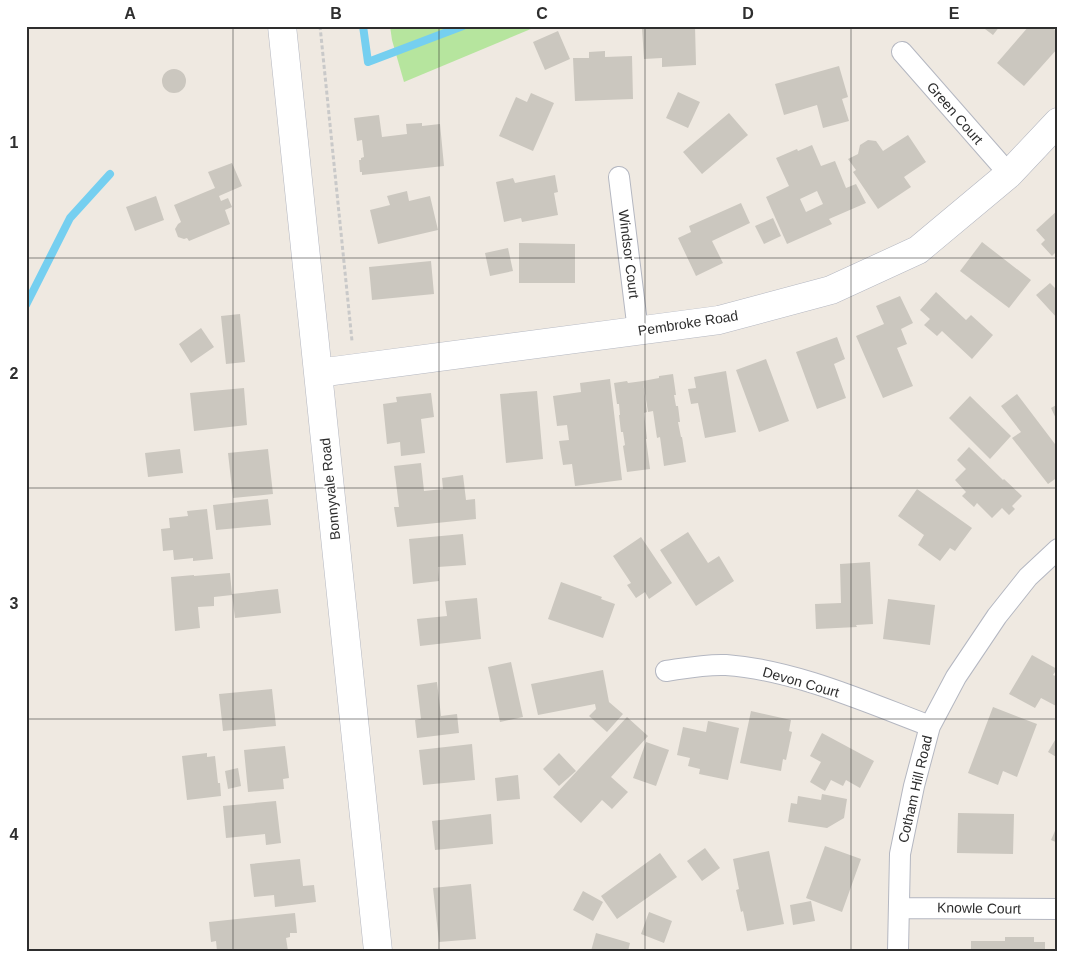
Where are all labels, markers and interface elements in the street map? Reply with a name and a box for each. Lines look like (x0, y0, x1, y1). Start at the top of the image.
text: A (124, 5, 136, 22)
text: B (330, 5, 342, 22)
text: C (536, 5, 548, 22)
text: D (742, 5, 754, 22)
text: E (949, 5, 960, 22)
street label: Green Court (924, 79, 986, 147)
text: 1 (10, 134, 19, 151)
street label: Windsor Court (616, 209, 642, 299)
street label: Pembroke Road (637, 307, 739, 339)
text: 2 (10, 365, 19, 382)
street label: Bonnyvale Road (317, 437, 343, 541)
text: 3 (10, 595, 19, 612)
street label: Devon Court (761, 663, 841, 701)
street label: Cotham Hill Road (895, 734, 935, 844)
text: 4 (10, 826, 19, 843)
street label: Knowle Court (937, 899, 1021, 917)

